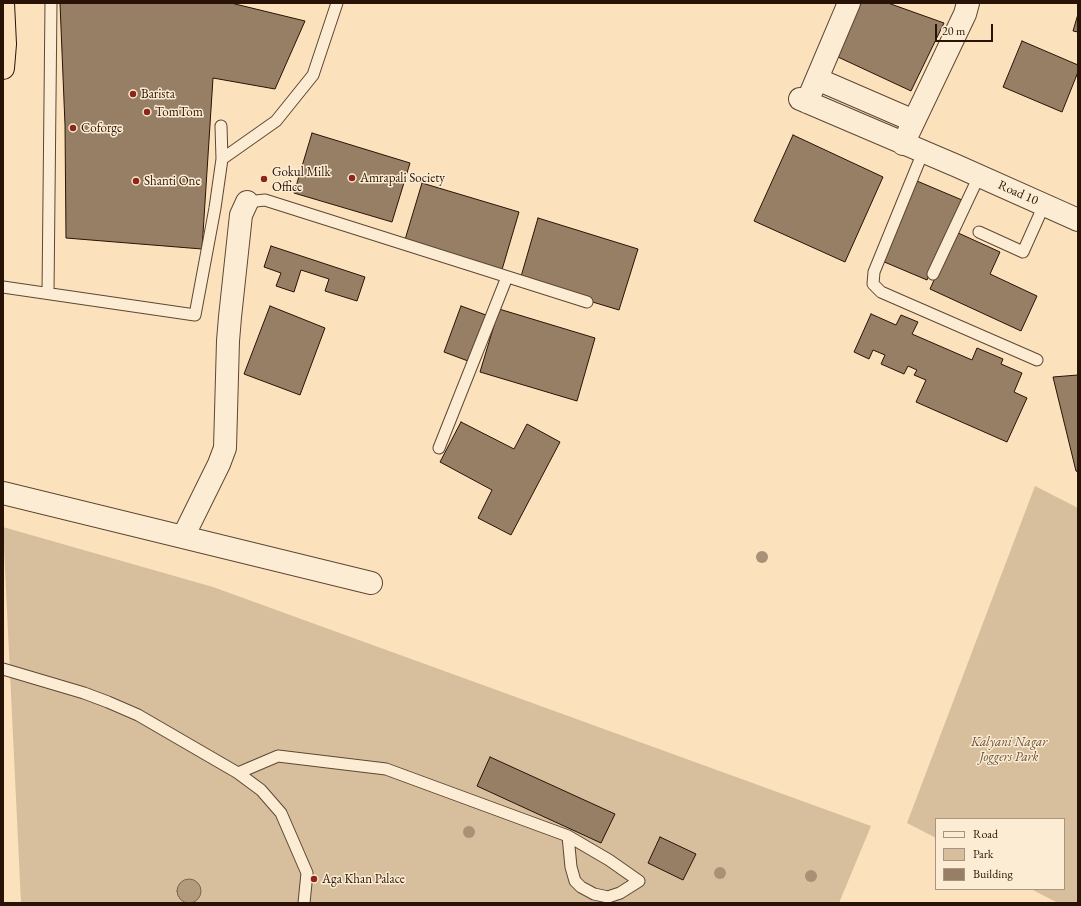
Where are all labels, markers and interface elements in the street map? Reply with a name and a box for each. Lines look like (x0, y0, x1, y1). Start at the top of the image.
scale bar (937, 16, 995, 42)
text: 20 m (942, 23, 965, 39)
place label: Barista (141, 86, 175, 102)
marker: Barista (128, 89, 138, 99)
place label: TomTom (155, 104, 203, 120)
marker: TomTom (142, 107, 152, 117)
place label: Coforge (81, 120, 122, 136)
marker: Coforge (68, 123, 78, 133)
place label: Gokul Milk Office (272, 164, 330, 195)
place label: Amrapali Society (360, 170, 445, 186)
place label: Shanti One (144, 173, 201, 189)
marker: Amrapali Society (347, 173, 357, 183)
marker: Gokul Milk Office (259, 174, 269, 184)
marker: Shanti One (131, 176, 141, 186)
street label: Road 10 (996, 177, 1040, 209)
park label: Kalyani Nagar Joggers Park (971, 734, 1047, 765)
legend (935, 818, 1065, 890)
text: Road (973, 826, 998, 842)
text: Park (973, 846, 993, 862)
text: Building (973, 866, 1013, 882)
place label: Aga Khan Palace (322, 871, 405, 887)
marker: Aga Khan Palace (309, 874, 319, 884)

